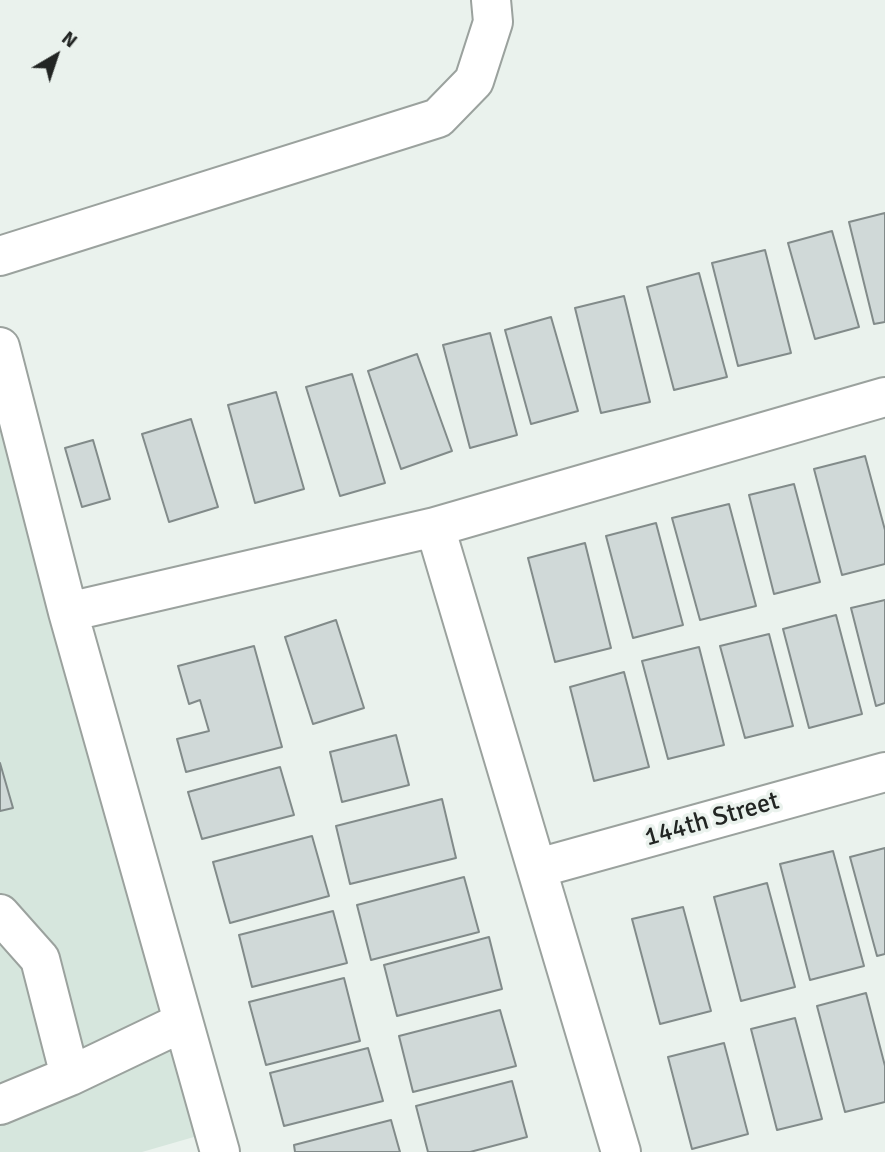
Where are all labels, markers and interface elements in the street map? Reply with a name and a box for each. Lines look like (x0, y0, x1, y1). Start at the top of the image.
north arrow (21, 21, 91, 91)
text: N (57, 26, 82, 53)
street label: 144th Street (641, 786, 783, 854)

